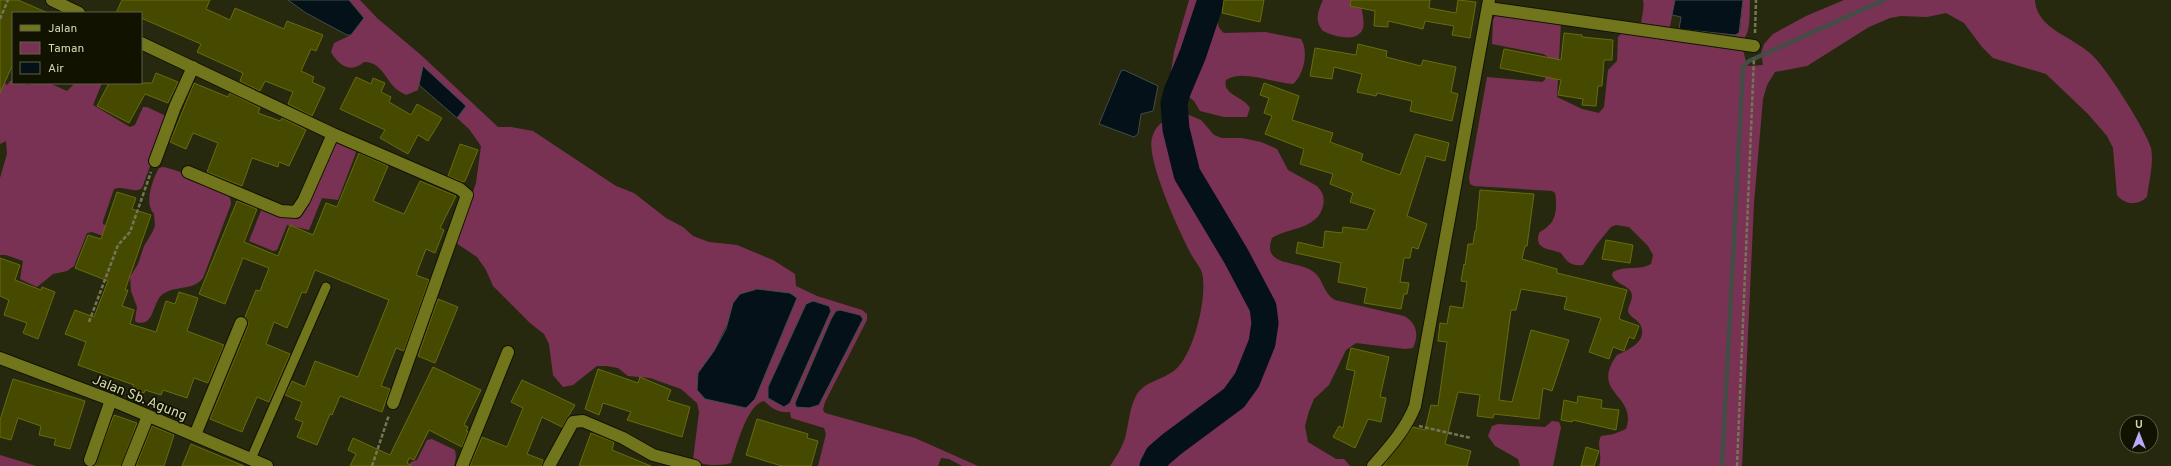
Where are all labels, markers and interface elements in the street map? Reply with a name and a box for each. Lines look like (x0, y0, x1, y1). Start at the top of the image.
legend (12, 12, 142, 84)
text: Jalan (48, 21, 77, 37)
text: Taman (48, 41, 84, 57)
text: Air (48, 61, 64, 77)
street label: Jalan Sb. Agung (90, 372, 189, 425)
north arrow (2119, 414, 2159, 454)
text: U (2135, 418, 2143, 432)

